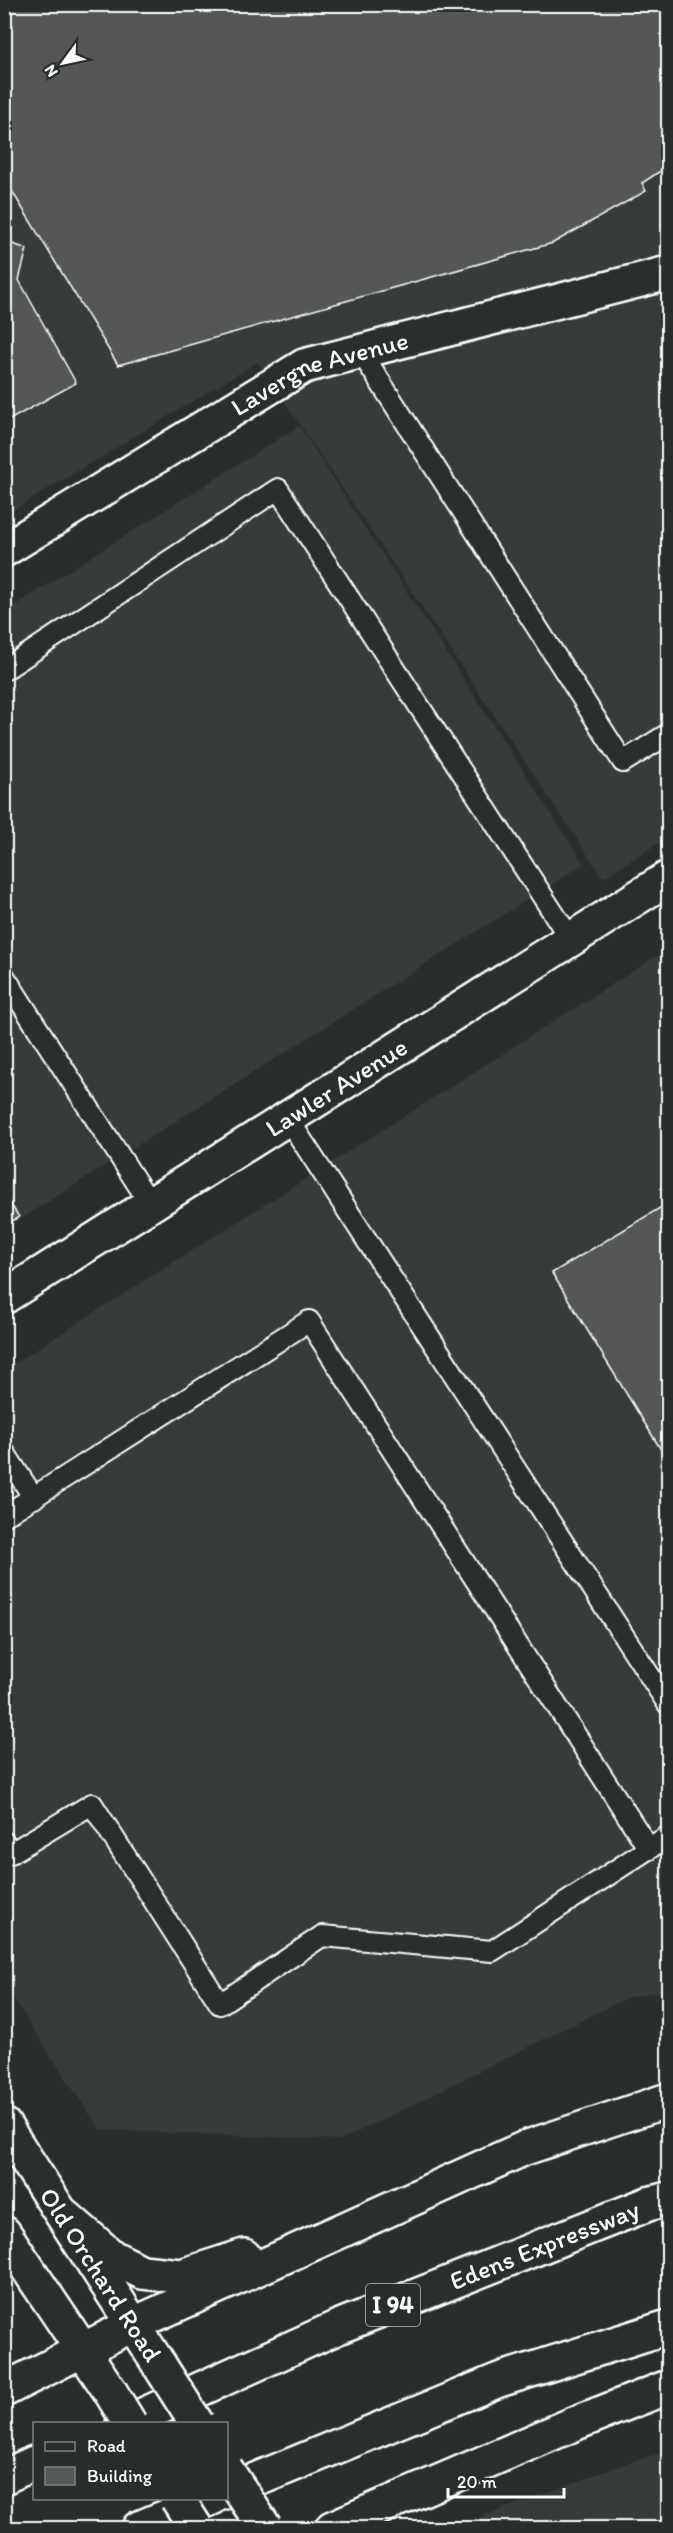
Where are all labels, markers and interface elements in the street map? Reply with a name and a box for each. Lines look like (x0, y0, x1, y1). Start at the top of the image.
north arrow (33, 33, 93, 93)
text: N (40, 61, 62, 81)
street label: Lavergne Avenue (225, 324, 412, 423)
street label: Lawler Avenue (259, 1031, 413, 1144)
street label: Old Orchard Road (33, 2181, 169, 2368)
street label: Edens Expressway (445, 2193, 644, 2297)
road number: I 94 (366, 2284, 420, 2326)
legend (33, 2422, 228, 2500)
text: Road (87, 2435, 126, 2457)
scale bar (448, 2461, 564, 2499)
text: Building (87, 2465, 153, 2487)
text: 20 m (457, 2471, 497, 2493)

